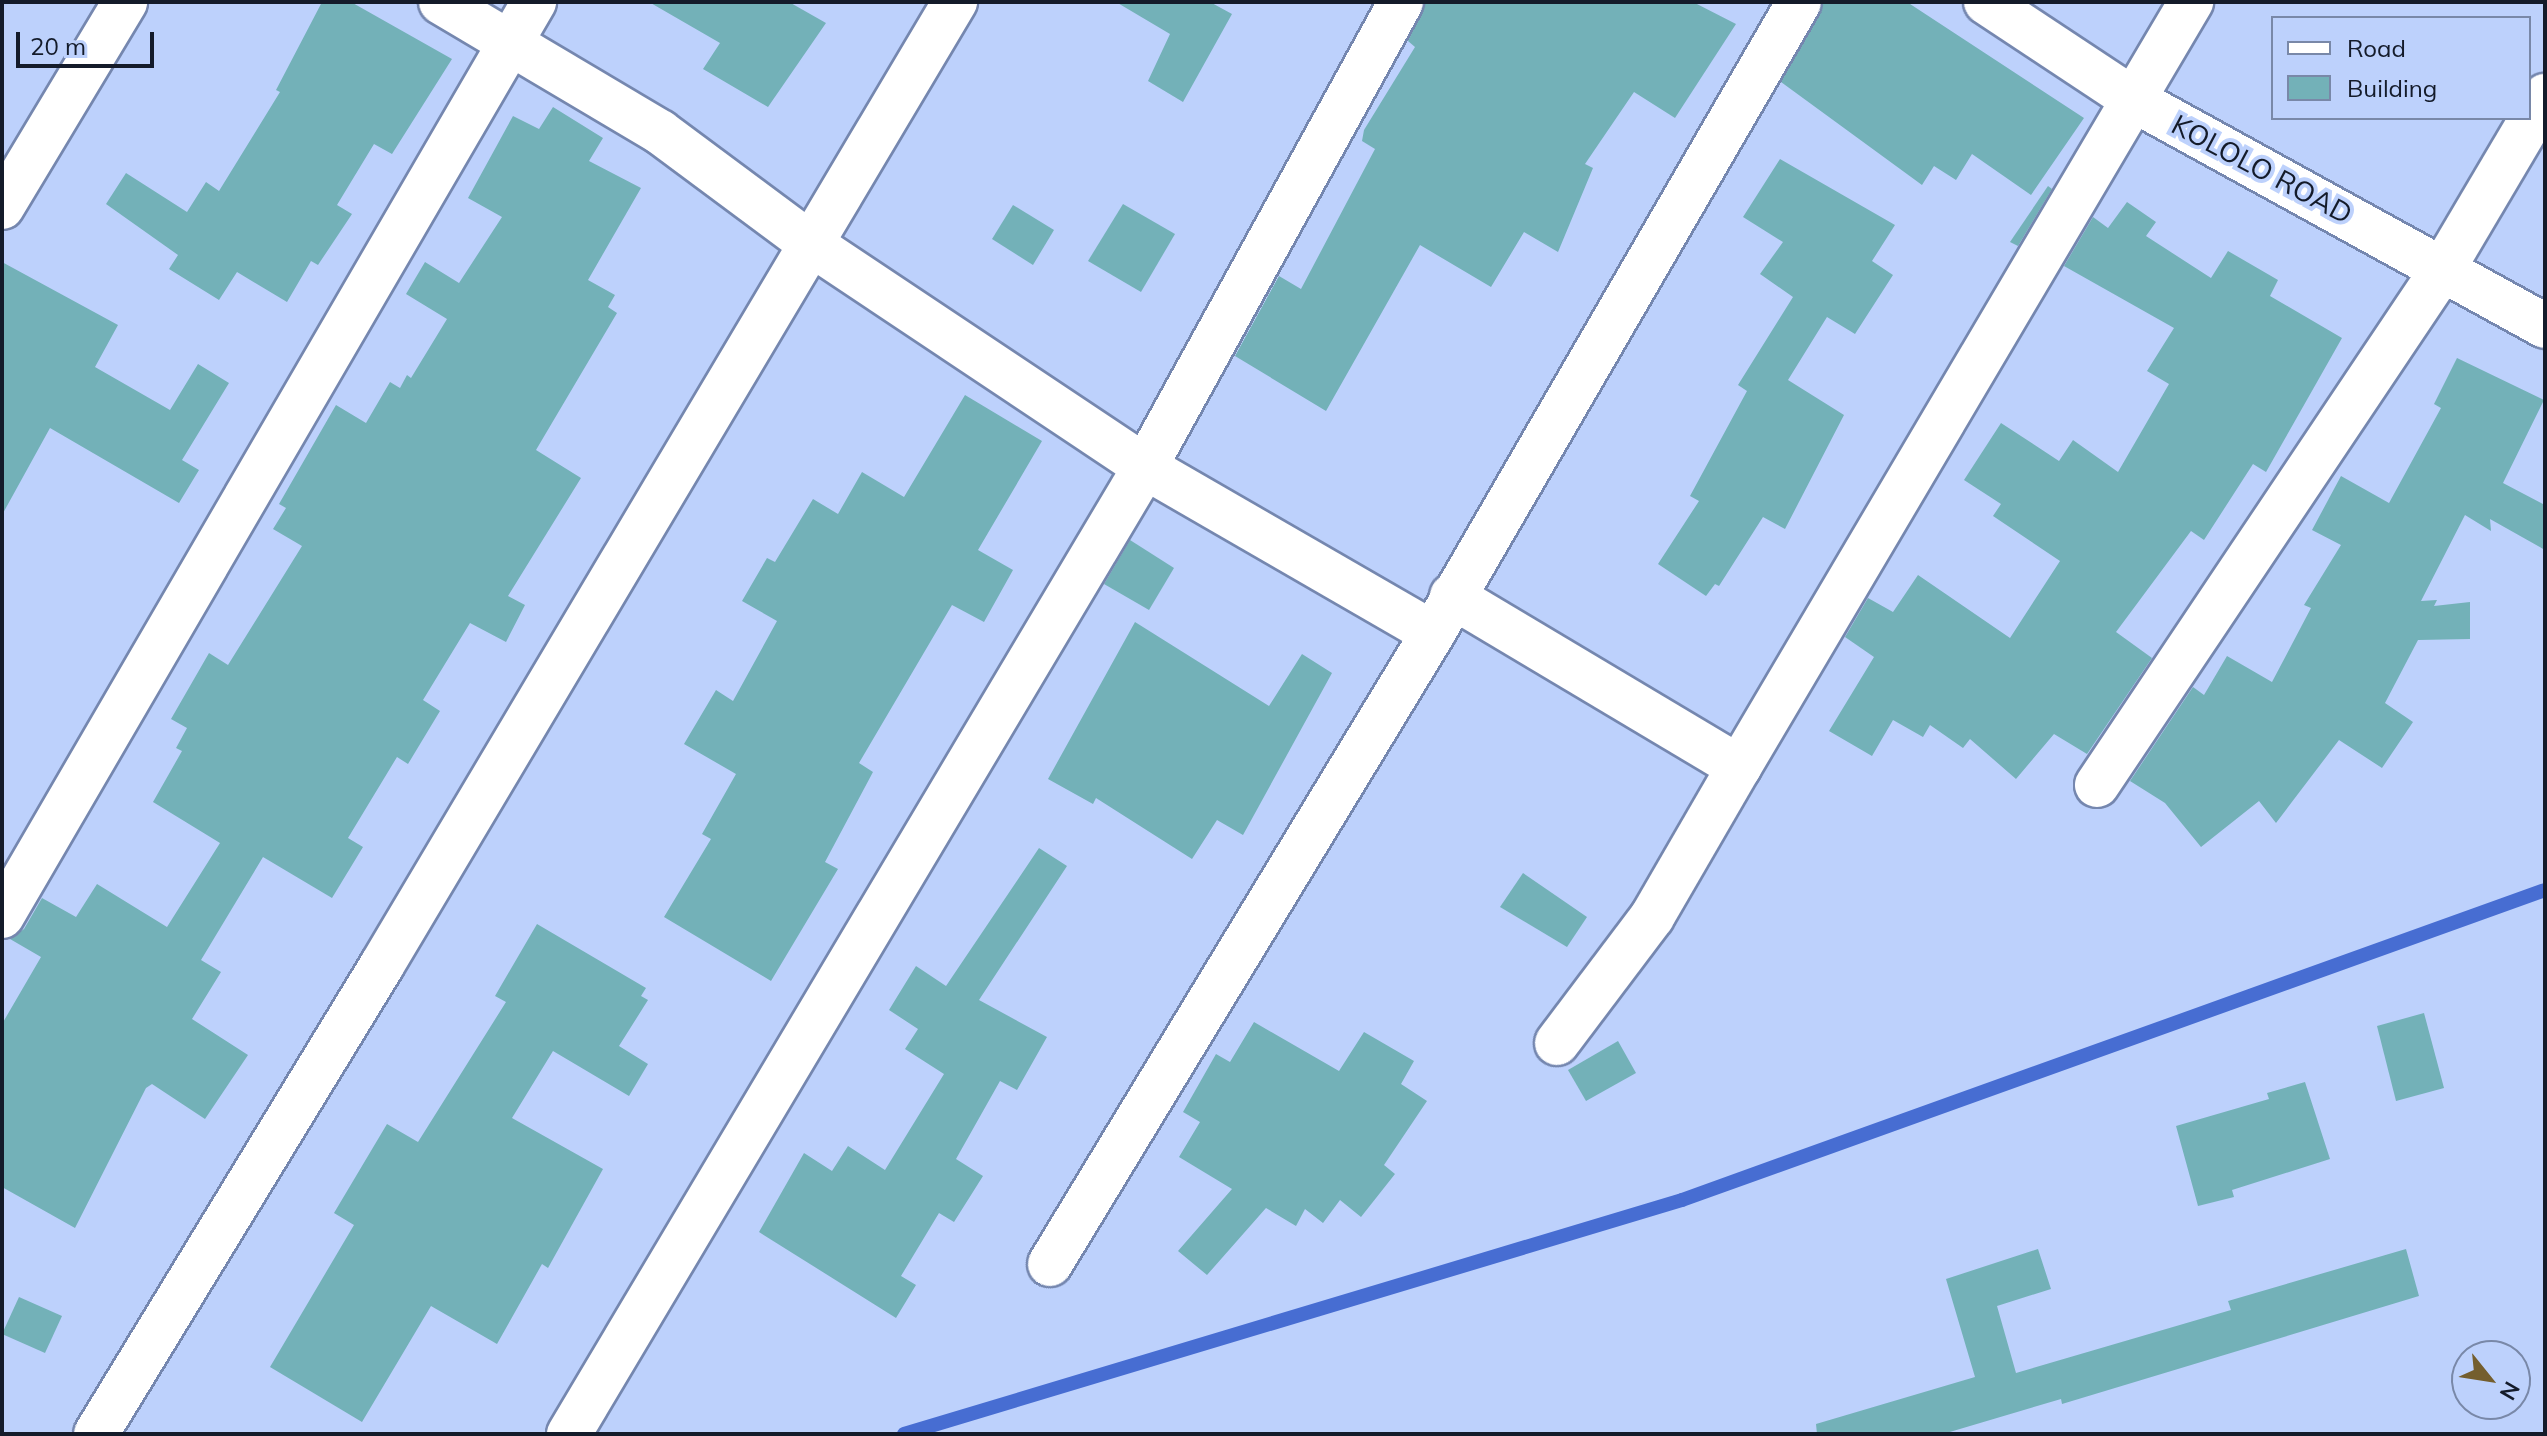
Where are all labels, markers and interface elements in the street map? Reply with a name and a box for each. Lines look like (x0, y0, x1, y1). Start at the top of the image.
scale bar (20, 16, 158, 66)
legend (2271, 16, 2531, 120)
text: 20 m (30, 31, 86, 61)
text: Road (2347, 33, 2406, 63)
text: Building (2347, 73, 2437, 103)
street label: KOLOLO ROAD (2166, 107, 2358, 231)
north arrow (2451, 1340, 2531, 1420)
text: N (2494, 1377, 2526, 1405)

